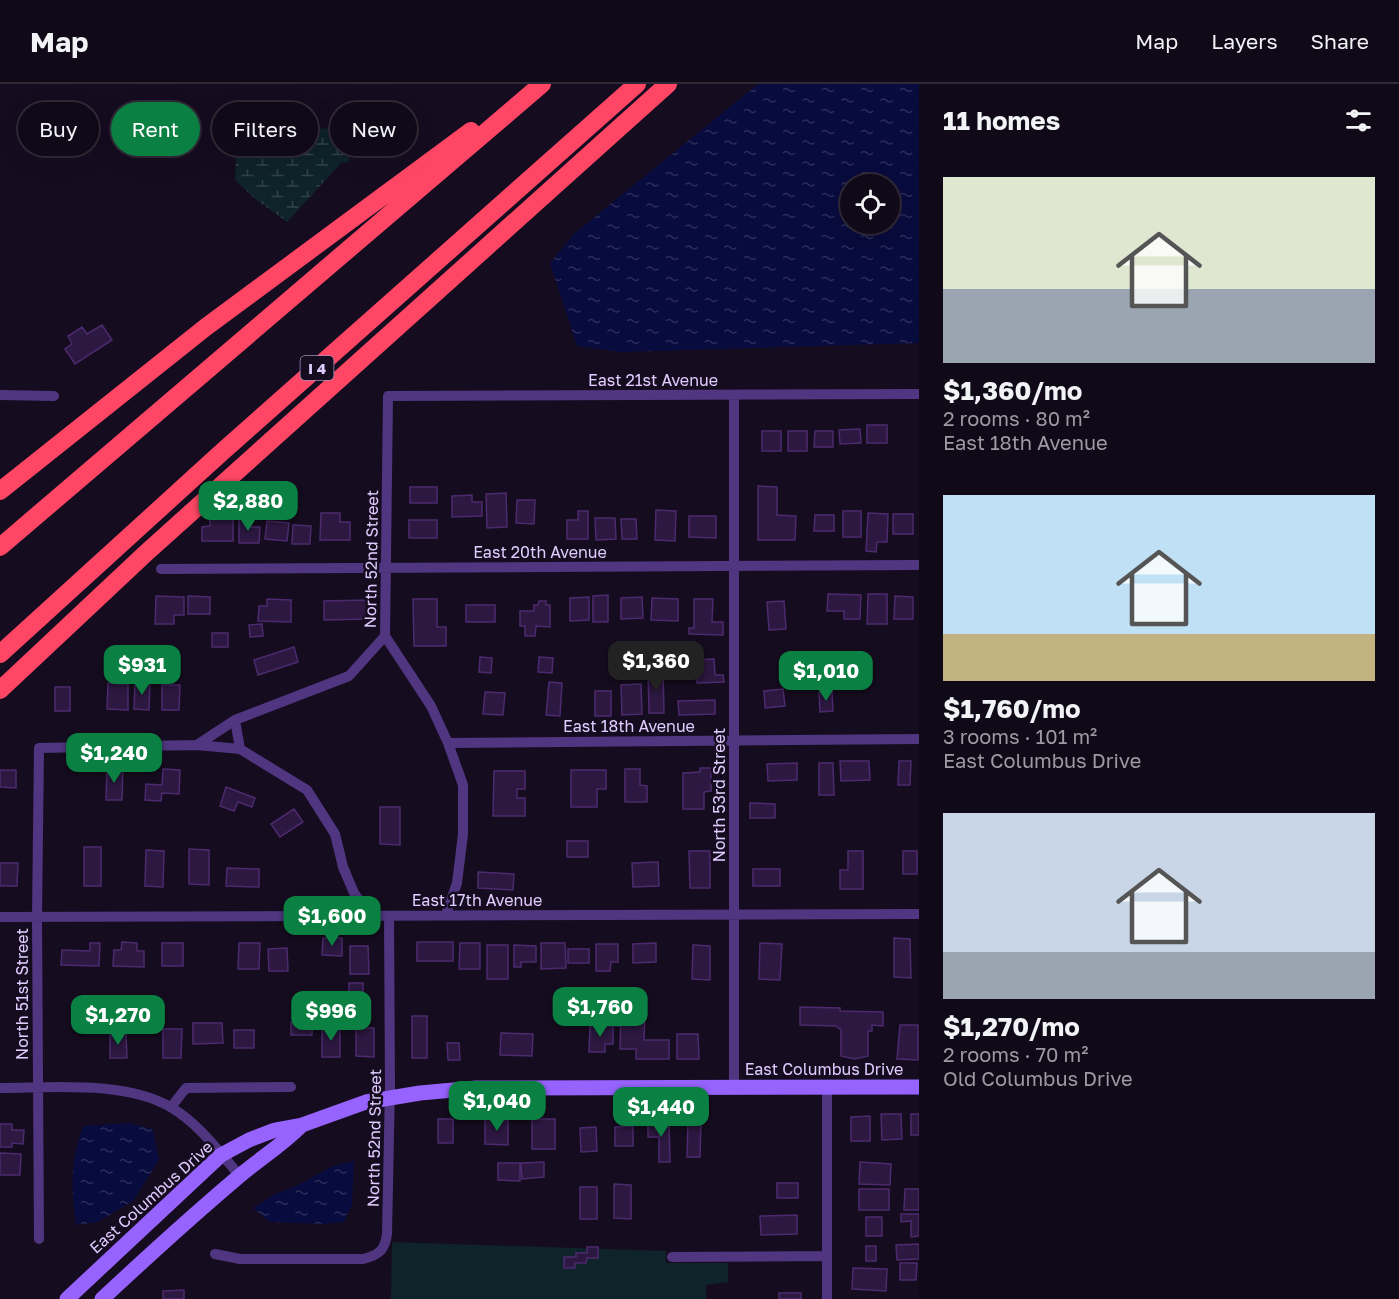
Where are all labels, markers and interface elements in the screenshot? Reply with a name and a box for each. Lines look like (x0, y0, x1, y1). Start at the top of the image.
text: Map (30, 25, 88, 58)
text: Map (1135, 28, 1178, 54)
text: Layers (1211, 28, 1278, 54)
text: Share (1311, 28, 1369, 54)
chip: Buy (18, 102, 99, 156)
chip: Rent (111, 102, 200, 156)
chip: Filters (212, 102, 318, 156)
chip: New (330, 102, 417, 156)
icon: filters (1342, 104, 1375, 137)
text: 11 homes (943, 105, 1060, 136)
map controls (840, 174, 900, 234)
button: locate (840, 174, 900, 234)
icon: home (1105, 216, 1213, 324)
road number: I 4 (300, 356, 334, 380)
street label: East 21st Avenue (588, 370, 718, 390)
text: $1,360/mo (943, 375, 1082, 406)
text: 2 rooms · 80 m² (943, 406, 1090, 430)
text: East 18th Avenue (943, 430, 1108, 454)
pin: $2,880 (199, 481, 297, 532)
text: $2,880 (213, 488, 283, 512)
street label: North 52nd Street (360, 490, 382, 628)
icon: home (1105, 534, 1213, 642)
street label: East 20th Avenue (473, 542, 607, 562)
pin: $1,360 (607, 641, 705, 692)
pin: $931 (106, 645, 178, 696)
text: $1,360 (622, 648, 690, 672)
pin: $1,010 (777, 651, 875, 702)
text: $931 (118, 652, 166, 676)
text: $1,010 (793, 658, 859, 682)
text: $1,760/mo (943, 693, 1081, 724)
street label: East 18th Avenue (563, 716, 695, 736)
text: 3 rooms · 101 m² (943, 724, 1097, 748)
street label: North 53rd Street (709, 728, 729, 862)
pin: $1,240 (65, 733, 163, 784)
text: $1,240 (80, 740, 148, 764)
text: East Columbus Drive (943, 748, 1141, 772)
icon: home (1105, 852, 1213, 960)
street label: East 17th Avenue (412, 890, 542, 910)
pin: $1,600 (283, 896, 381, 947)
text: $1,600 (298, 903, 366, 927)
street label: North 51st Street (12, 928, 32, 1060)
pin: $1,760 (551, 987, 649, 1038)
pin: $996 (295, 991, 367, 1042)
text: $1,760 (567, 994, 633, 1018)
pin: $1,270 (69, 995, 167, 1046)
text: $996 (305, 998, 357, 1022)
text: $1,270 (85, 1002, 151, 1026)
text: $1,270/mo (943, 1011, 1080, 1042)
text: 2 rooms · 70 m² (943, 1042, 1088, 1066)
street label: East Columbus Drive (745, 1059, 903, 1079)
text: Old Columbus Drive (943, 1066, 1133, 1090)
street label: North 52nd Street (363, 1069, 385, 1207)
pin: $1,040 (448, 1081, 546, 1132)
pin: $1,440 (612, 1087, 710, 1138)
text: $1,040 (463, 1088, 531, 1112)
text: $1,440 (627, 1094, 695, 1118)
street label: East Columbus Drive (85, 1137, 217, 1257)

